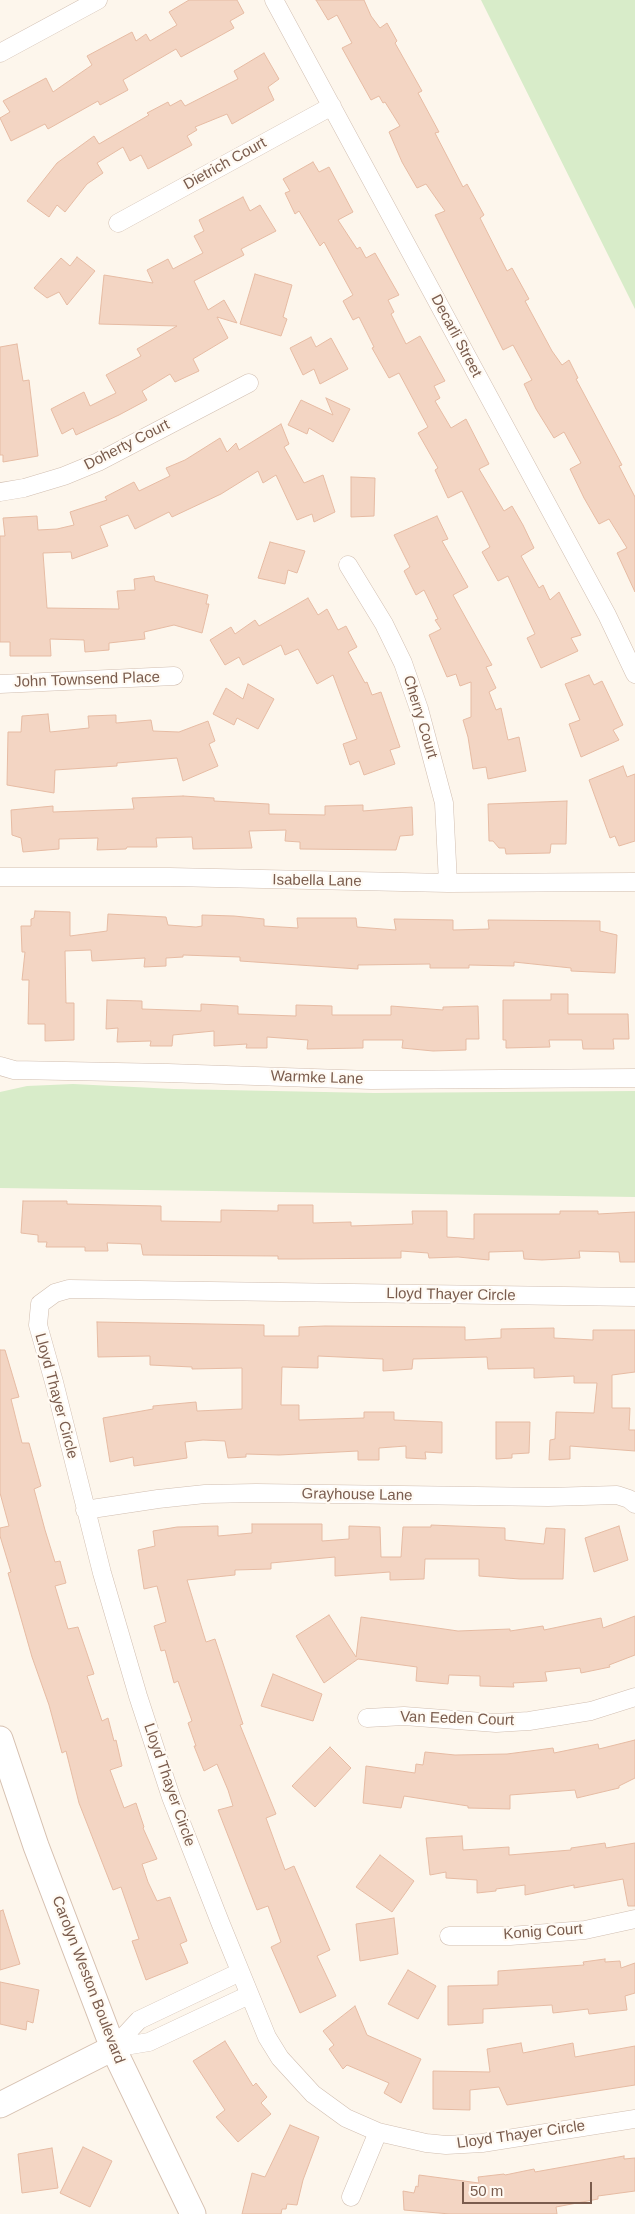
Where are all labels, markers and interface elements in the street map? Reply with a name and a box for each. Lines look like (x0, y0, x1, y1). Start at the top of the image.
street label: Dietrich Court (181, 134, 269, 194)
street label: Decarli Street (427, 292, 485, 380)
street label: Doherty Court (81, 416, 173, 474)
street label: John Townsend Place (14, 668, 160, 692)
street label: Cherry Court (399, 673, 441, 761)
street label: Isabella Lane (272, 871, 362, 891)
street label: Warmke Lane (270, 1067, 364, 1089)
street label: Lloyd Thayer Circle (386, 1285, 516, 1305)
street label: Lloyd Thayer Circle (31, 1331, 81, 1461)
street label: Grayhouse Lane (301, 1485, 413, 1505)
street label: Van Eeden Court (400, 1708, 514, 1730)
street label: Lloyd Thayer Circle (139, 1721, 199, 1849)
street label: Carolyn Weston Boulevard (48, 1894, 128, 2066)
street label: Konig Court (503, 1920, 583, 1944)
street label: Lloyd Thayer Circle (456, 2117, 586, 2153)
scale bar (465, 2172, 595, 2204)
text: 50 m (470, 2182, 503, 2199)

